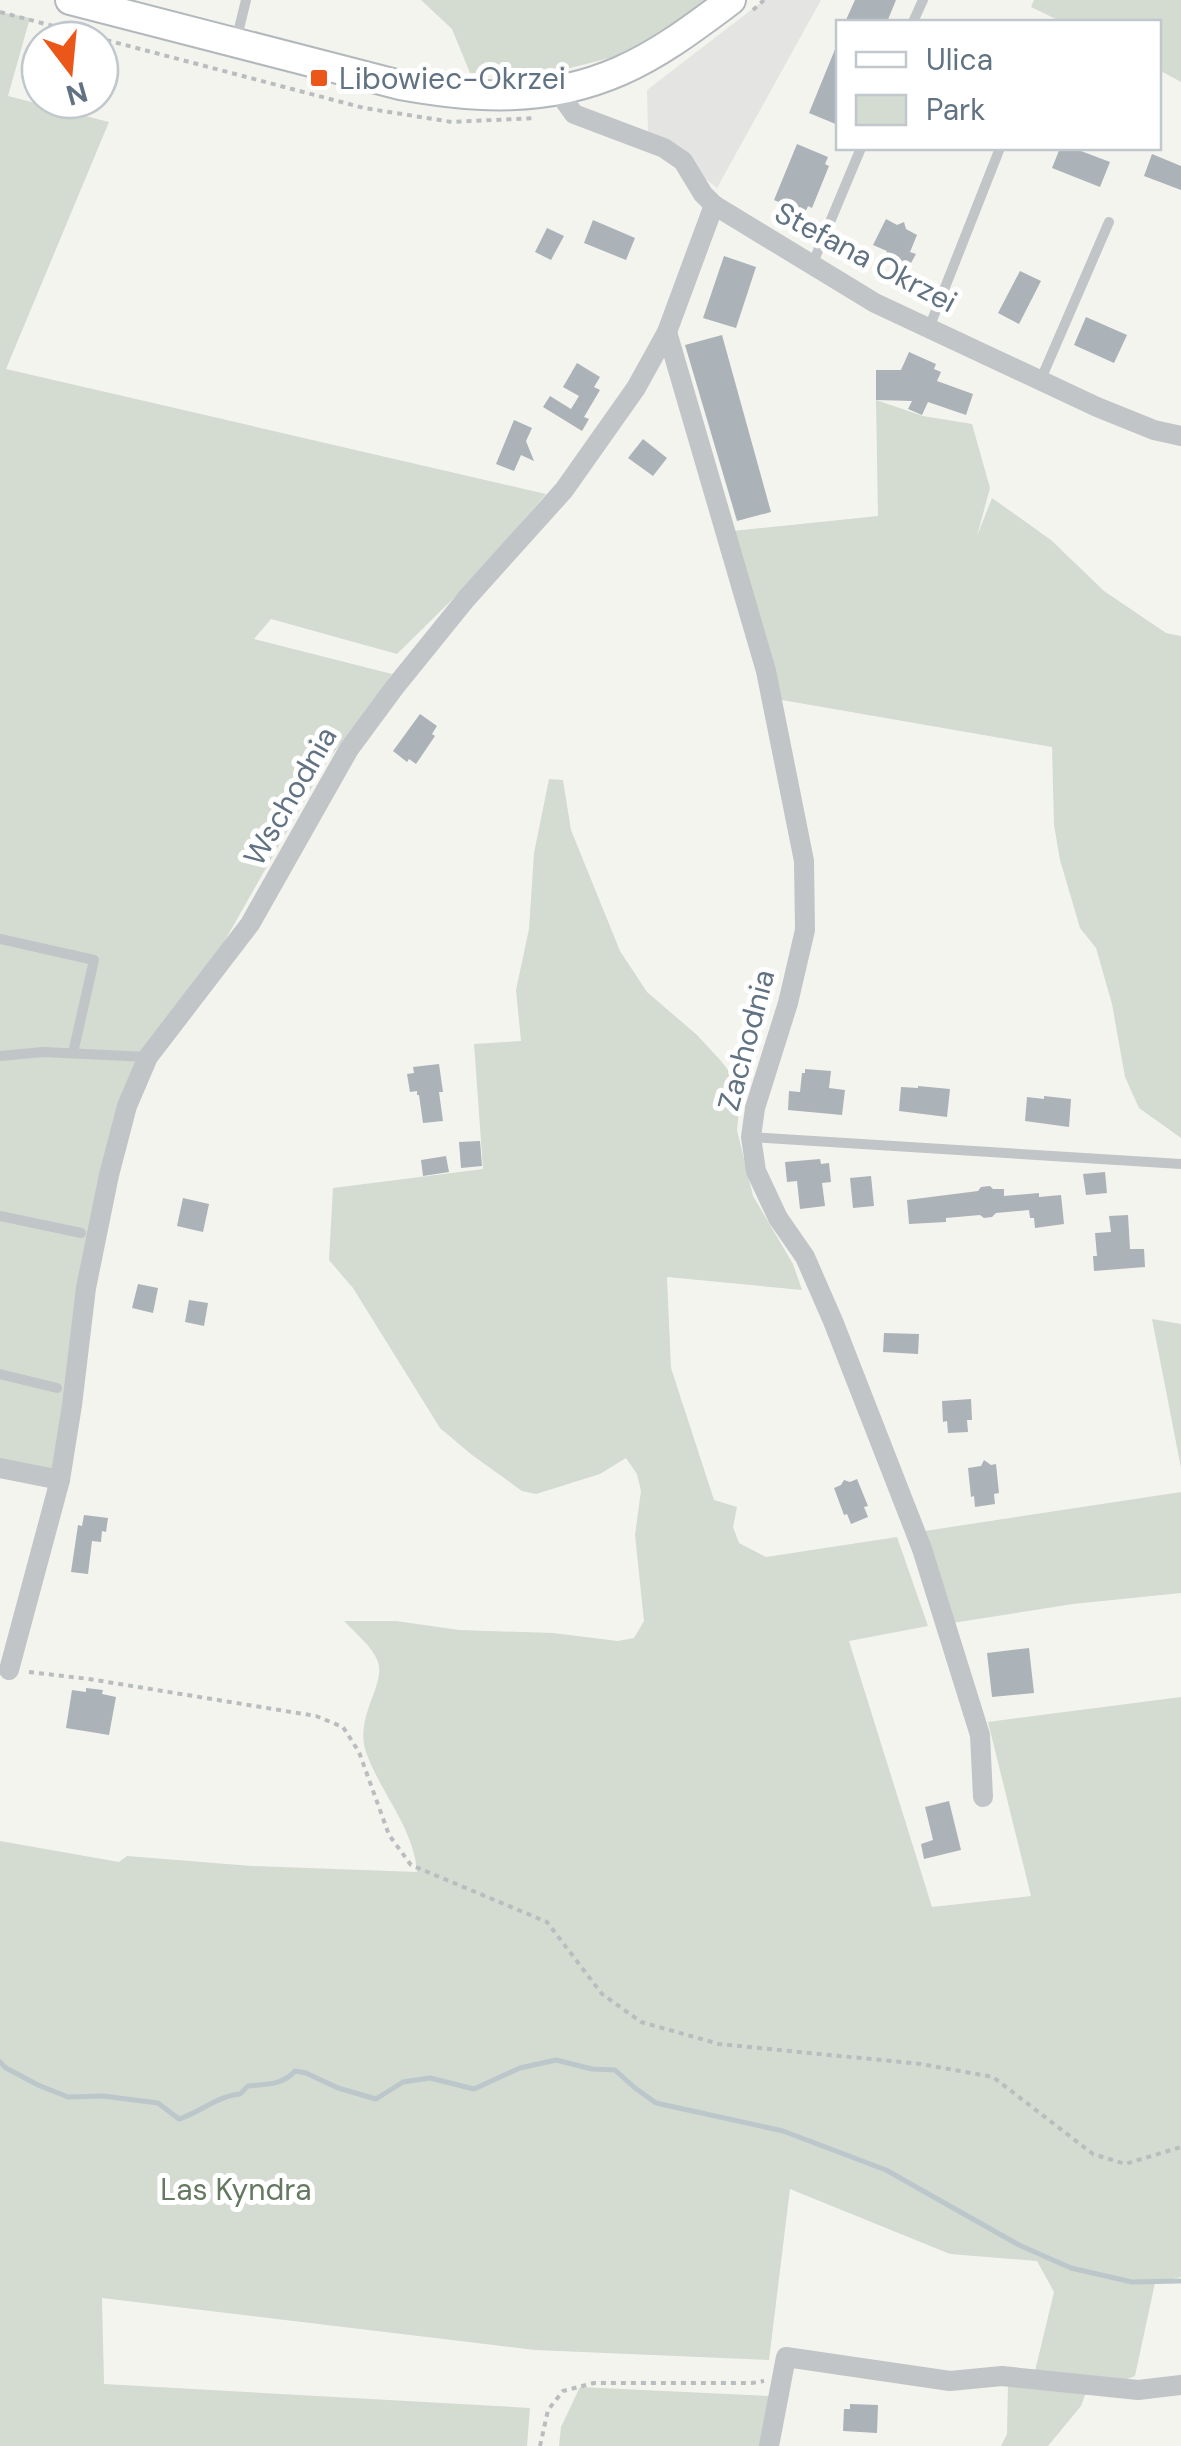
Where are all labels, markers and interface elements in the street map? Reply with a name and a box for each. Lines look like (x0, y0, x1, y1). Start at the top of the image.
north arrow (20, 20, 120, 120)
legend (836, 20, 1161, 150)
text: Ulica (926, 40, 993, 79)
place label: Libowiec-Okrzei (339, 59, 566, 98)
marker: Libowiec-Okrzei (308, 67, 330, 89)
text: N (62, 73, 92, 114)
text: Park (926, 90, 985, 129)
street label: Stefana Okrzei (768, 193, 964, 321)
street label: Wschodnia (234, 719, 346, 873)
street label: Zachodnia (708, 965, 784, 1115)
park label: Las Kyndra (160, 2170, 312, 2209)

